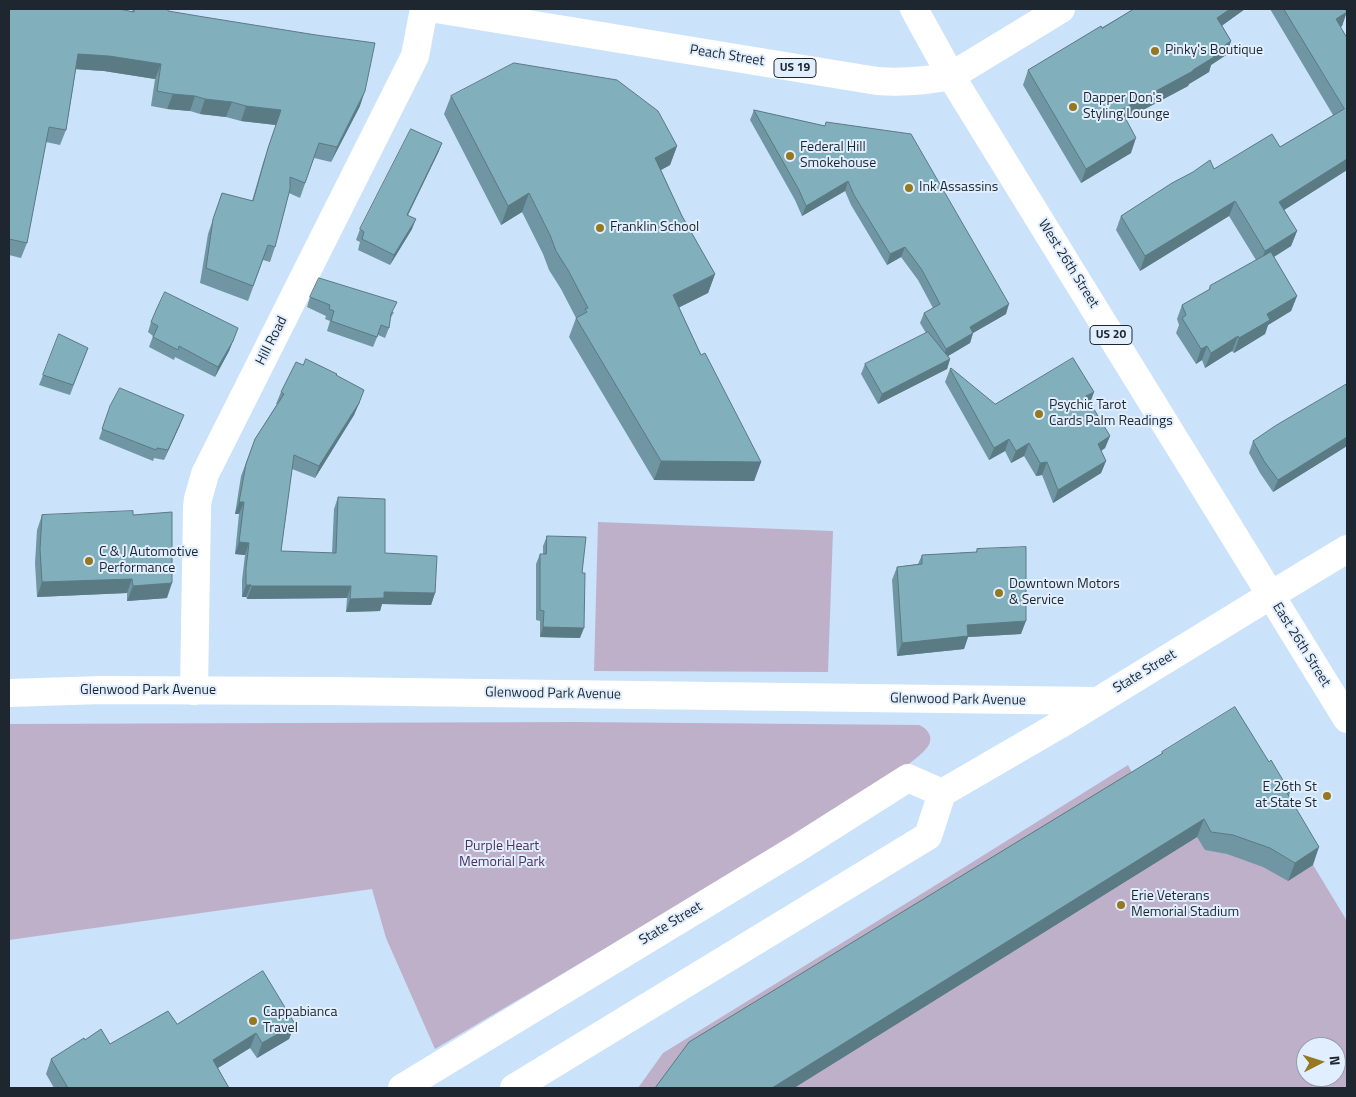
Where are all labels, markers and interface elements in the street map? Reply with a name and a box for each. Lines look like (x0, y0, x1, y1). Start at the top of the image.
street label: Peach Street (689, 42, 765, 70)
place label: Pinky's Boutique (1165, 43, 1263, 59)
marker: Pinky's Boutique (1149, 45, 1161, 57)
road number: US 19 (774, 58, 816, 78)
place label: Dapper Don's Styling Lounge (1083, 91, 1169, 124)
marker: Dapper Don's Styling Lounge (1067, 101, 1079, 113)
place label: Federal Hill Smokehouse (800, 140, 876, 172)
marker: Federal Hill Smokehouse (784, 150, 796, 162)
place label: Ink Assassins (919, 180, 998, 196)
marker: Ink Assassins (903, 182, 915, 194)
street label: West 26th Street (1034, 217, 1102, 311)
place label: Franklin School (610, 220, 699, 236)
marker: Franklin School (594, 222, 606, 234)
street label: Hill Road (253, 314, 291, 368)
road number: US 20 (1090, 326, 1132, 344)
place label: Psychic Tarot Cards Palm Readings (1049, 398, 1173, 431)
marker: Psychic Tarot Cards Palm Readings (1033, 408, 1045, 420)
place label: C & J Automotive Performance (99, 545, 198, 578)
marker: C & J Automotive Performance (83, 555, 95, 567)
place label: Downtown Motors & Service (1009, 577, 1120, 610)
marker: Downtown Motors & Service (993, 587, 1005, 599)
street label: East 26th Street (1268, 600, 1334, 690)
street label: State Street (1110, 647, 1180, 697)
street label: Glenwood Park Avenue (80, 683, 216, 699)
street label: Glenwood Park Avenue (485, 684, 621, 704)
street label: Glenwood Park Avenue (890, 690, 1026, 710)
place label: E 26th St at State St (1255, 780, 1317, 812)
marker: E 26th St at State St (1321, 790, 1333, 802)
park label: Purple Heart Memorial Park (459, 839, 545, 872)
place label: Erie Veterans Memorial Stadium (1131, 889, 1239, 922)
street label: State Street (636, 899, 706, 949)
marker: Erie Veterans Memorial Stadium (1115, 899, 1127, 911)
place label: Cappabianca Travel (263, 1005, 337, 1038)
marker: Cappabianca Travel (247, 1015, 259, 1027)
north arrow (1296, 1037, 1346, 1087)
text: N (1325, 1055, 1346, 1066)

